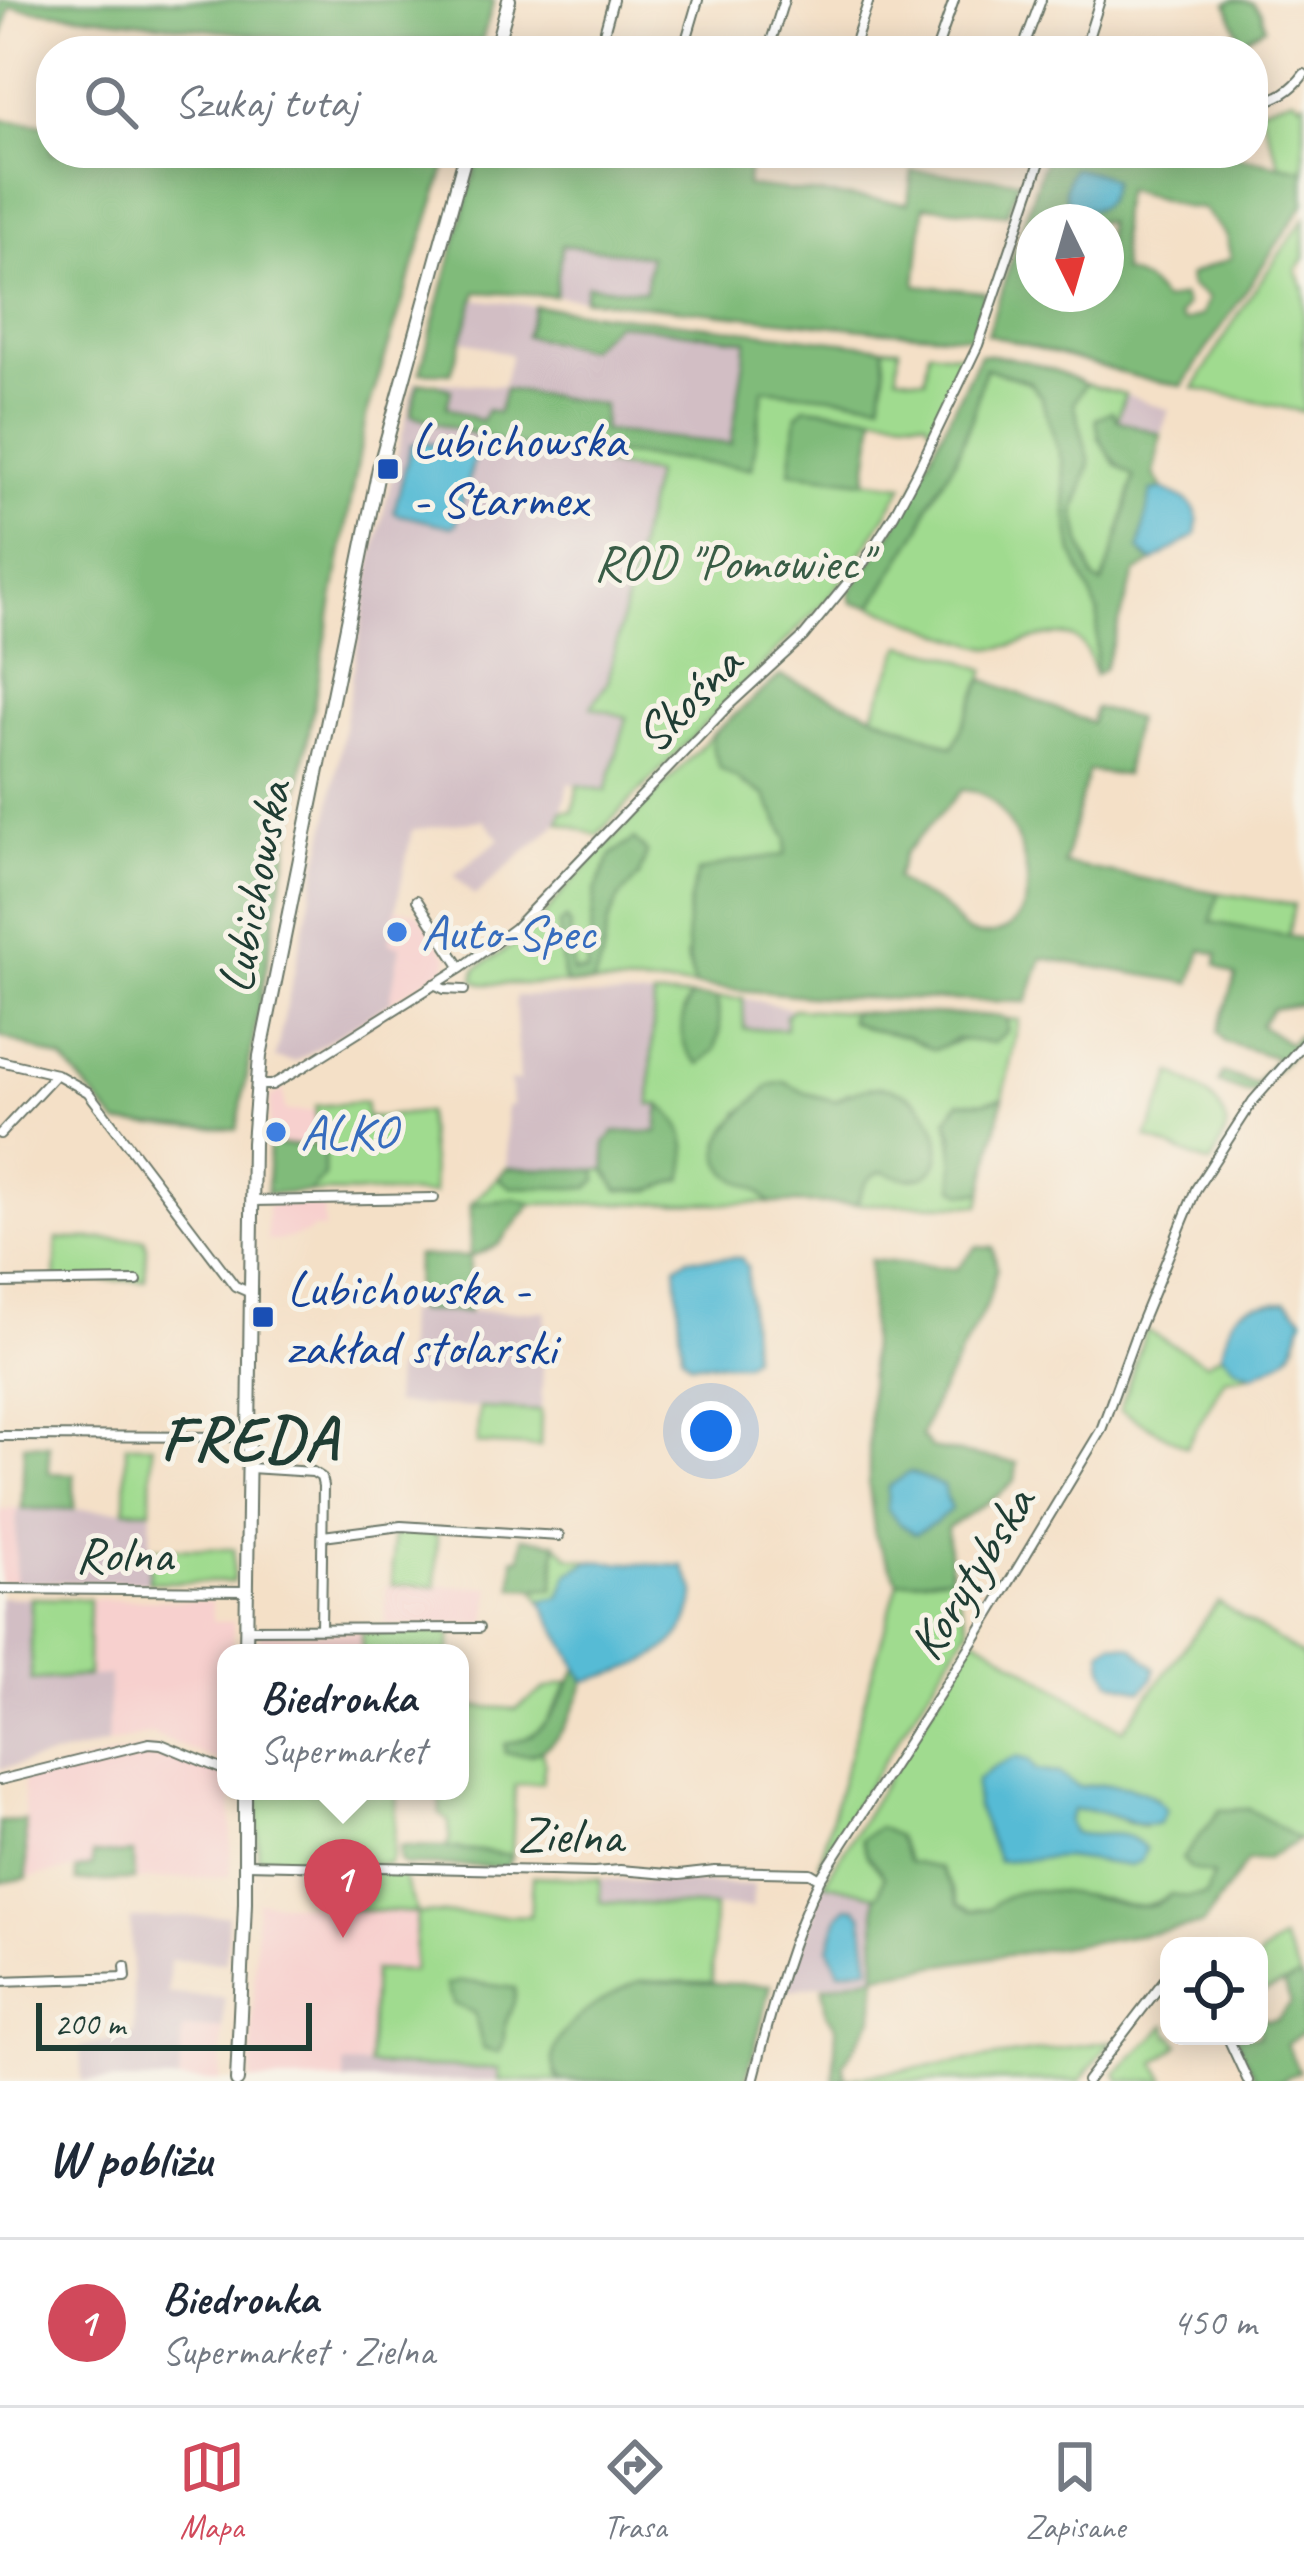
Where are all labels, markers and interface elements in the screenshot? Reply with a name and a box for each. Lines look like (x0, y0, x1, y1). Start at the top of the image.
search box (36, 36, 1268, 168)
icon: search (78, 69, 144, 135)
text: Szukaj tutaj (174, 74, 357, 131)
north arrow (1016, 204, 1124, 312)
place label: Lubichowska - Starmex (412, 408, 629, 531)
marker: Lubichowska - Starmex (375, 456, 401, 482)
park label: ROD "Pomowiec" (594, 530, 880, 594)
street label: Skośna (621, 630, 757, 766)
street label: Lubichowska (202, 772, 306, 998)
place label: Auto-Spec (421, 900, 597, 964)
marker: Auto-Spec (384, 919, 410, 945)
place label: ALKO (300, 1100, 402, 1164)
marker: ALKO (263, 1119, 289, 1145)
place label: Lubichowska - zakład stolarski (287, 1256, 562, 1379)
marker: Lubichowska - zakład stolarski (250, 1304, 276, 1330)
district label: FREDA (161, 1399, 340, 1478)
your location (681, 1401, 741, 1461)
street label: Korytybska (893, 1472, 1051, 1671)
street label: Rolna (76, 1522, 176, 1586)
popup (217, 1644, 469, 1800)
text: Biedronka (260, 1669, 416, 1726)
text: Supermarket (260, 1726, 426, 1775)
street label: Zielna (517, 1802, 627, 1868)
pin: 1 (304, 1839, 382, 1938)
map controls (1160, 1937, 1268, 2045)
button: locate (1160, 1937, 1268, 2045)
scale bar (36, 1997, 312, 2050)
text: 200 m (54, 2003, 125, 2045)
text: W pobliżu (48, 2127, 211, 2191)
text: Biedronka (162, 2270, 318, 2327)
text: 1 (78, 2298, 96, 2347)
text: 450 m (1172, 2298, 1256, 2347)
text: Supermarket · Zielna (162, 2327, 434, 2376)
tab: Mapa (179, 2434, 245, 2548)
tab: Trasa (602, 2434, 668, 2548)
tab: Zapisane (1025, 2434, 1125, 2548)

